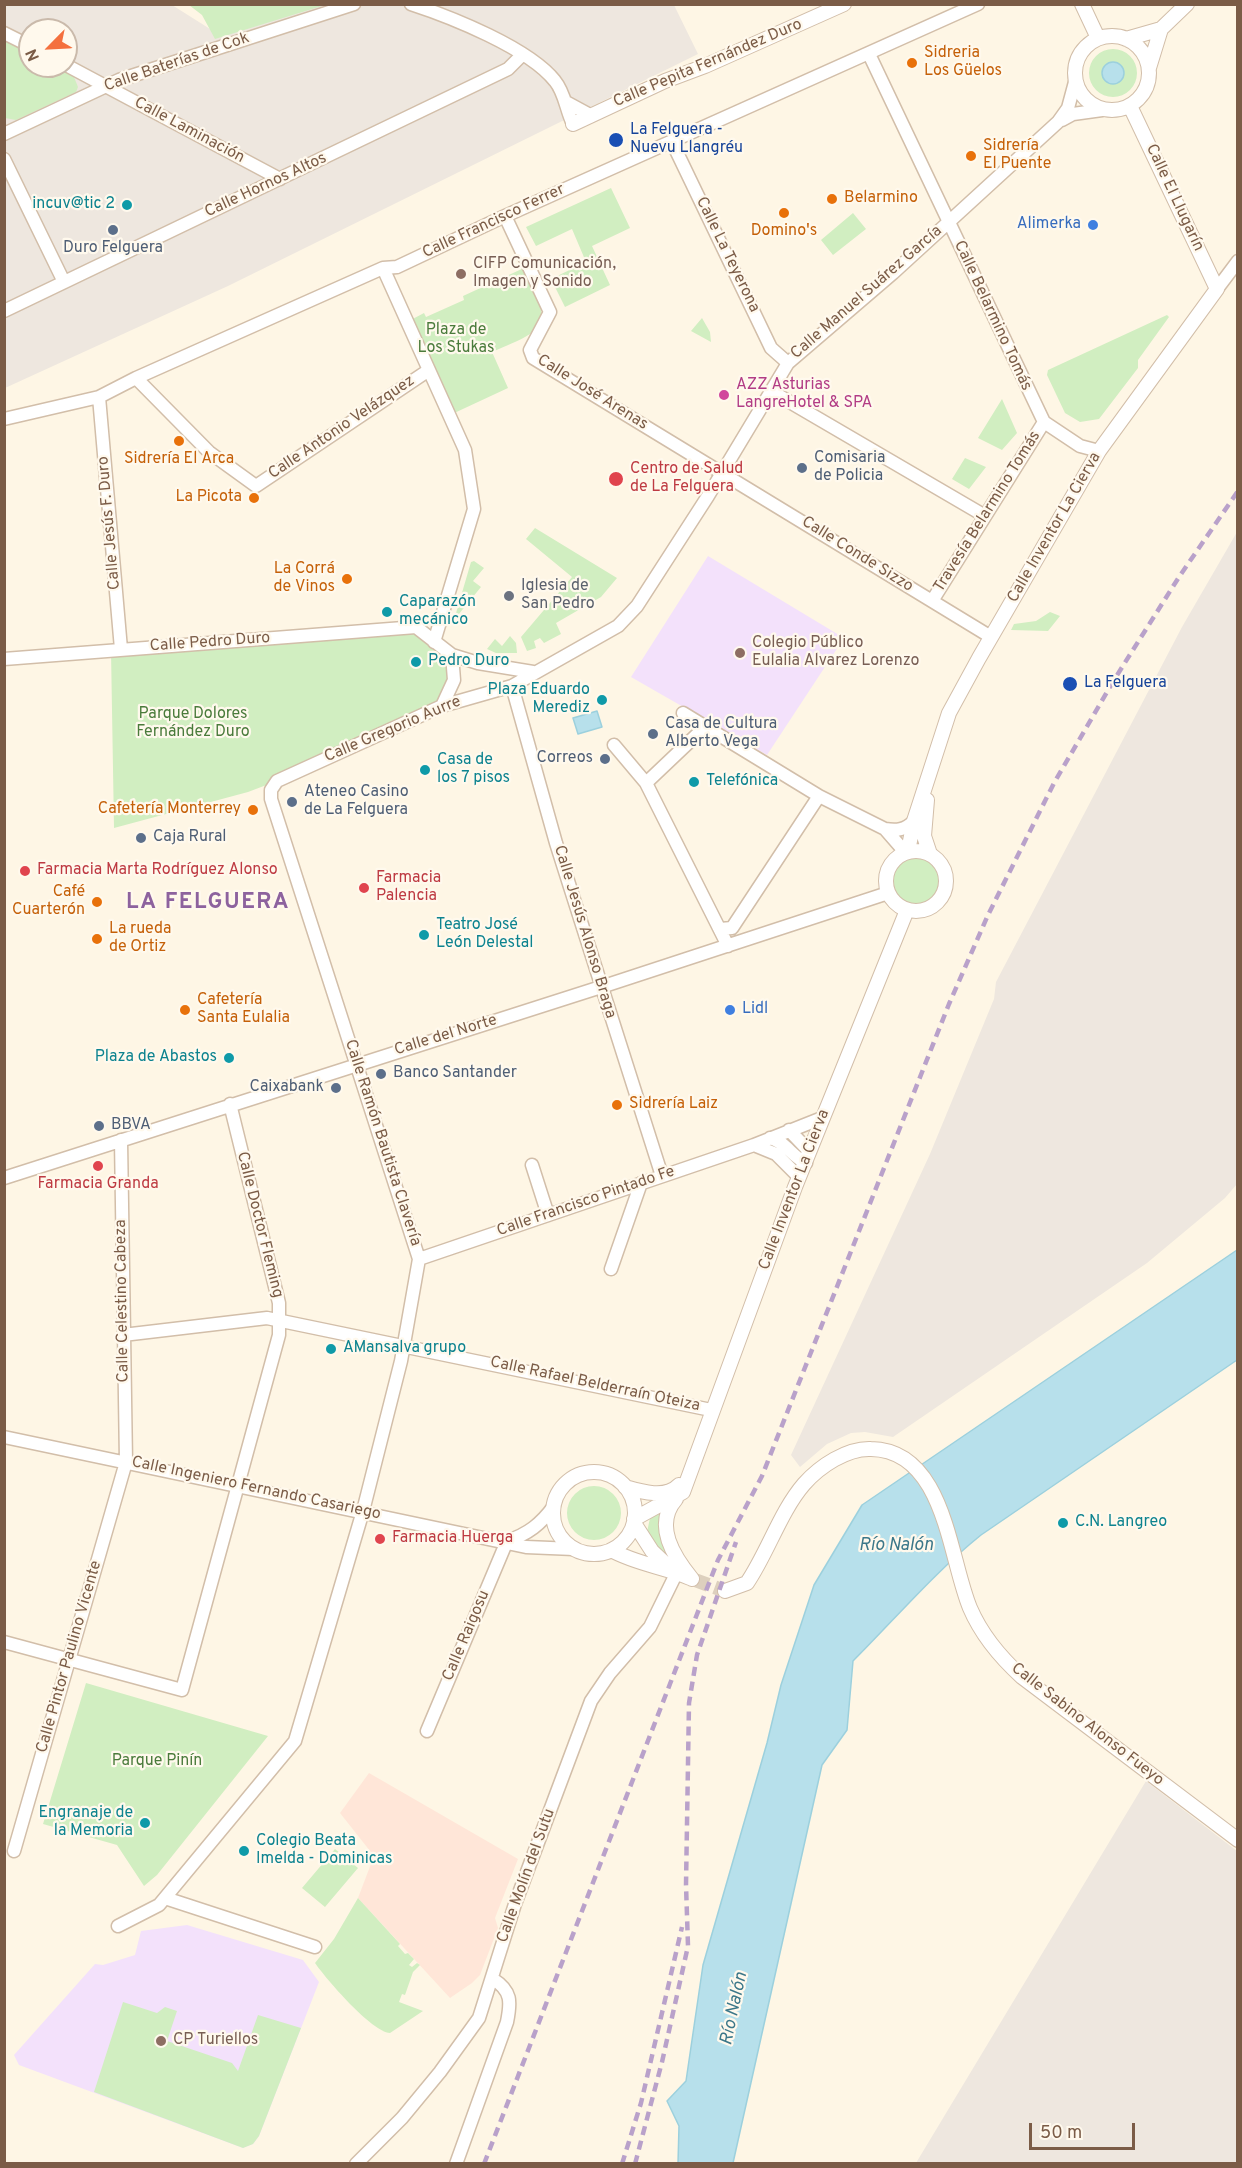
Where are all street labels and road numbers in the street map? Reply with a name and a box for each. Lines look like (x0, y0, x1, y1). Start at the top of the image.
street label: Calle Pepita Fernández Duro (611, 16, 805, 112)
street label: Calle Baterías de Cok (102, 29, 252, 97)
street label: Calle Laminación (130, 94, 248, 168)
street label: Calle El Llugarín (1141, 141, 1207, 255)
street label: Calle Hornos Altos (202, 149, 330, 223)
street label: Calle Francisco Ferrer (420, 181, 568, 263)
street label: Calle La Teyerona (691, 194, 763, 316)
street label: Calle Manuel Suárez García (787, 222, 947, 364)
street label: Calle Belarmino Tomás (949, 238, 1035, 394)
street label: Calle José Arenas (533, 351, 651, 435)
street label: Calle Antonio Velázquez (265, 372, 419, 484)
street label: Travesía Belarmino Tomás (930, 428, 1046, 596)
street label: Calle Inventor La Cierva (1004, 449, 1106, 607)
street label: Calle Jesús F. Duro (95, 455, 125, 591)
street label: Calle Conde Sizzo (798, 513, 916, 597)
street label: Calle Pedro Duro (149, 629, 271, 657)
street label: Calle Gregorio Aurre (322, 693, 464, 767)
street label: Calle Jesús Alonso Braga (549, 843, 619, 1021)
street label: Calle del Norte (392, 1011, 500, 1061)
street label: Calle Ramón Bautista Clavería (340, 1037, 424, 1249)
street label: Calle Inventor La Cierva (756, 1107, 834, 1273)
street label: Calle Doctor Fleming (232, 1150, 286, 1300)
street label: Calle Francisco Pintado Fe (495, 1163, 677, 1241)
street label: Calle Celestino Cabeza (112, 1219, 134, 1383)
street label: Calle Rafael Belderraín Oteiza (488, 1353, 702, 1417)
street label: Calle Ingeniero Fernando Casariego (130, 1453, 382, 1525)
street label: Calle Pintor Paulino Vicente (33, 1559, 107, 1755)
street label: Calle Raigosu (439, 1588, 495, 1684)
street label: Calle Sabino Alonso Fueyo (1007, 1659, 1167, 1791)
street label: Calle Molín del Sutu (494, 1806, 560, 1946)

